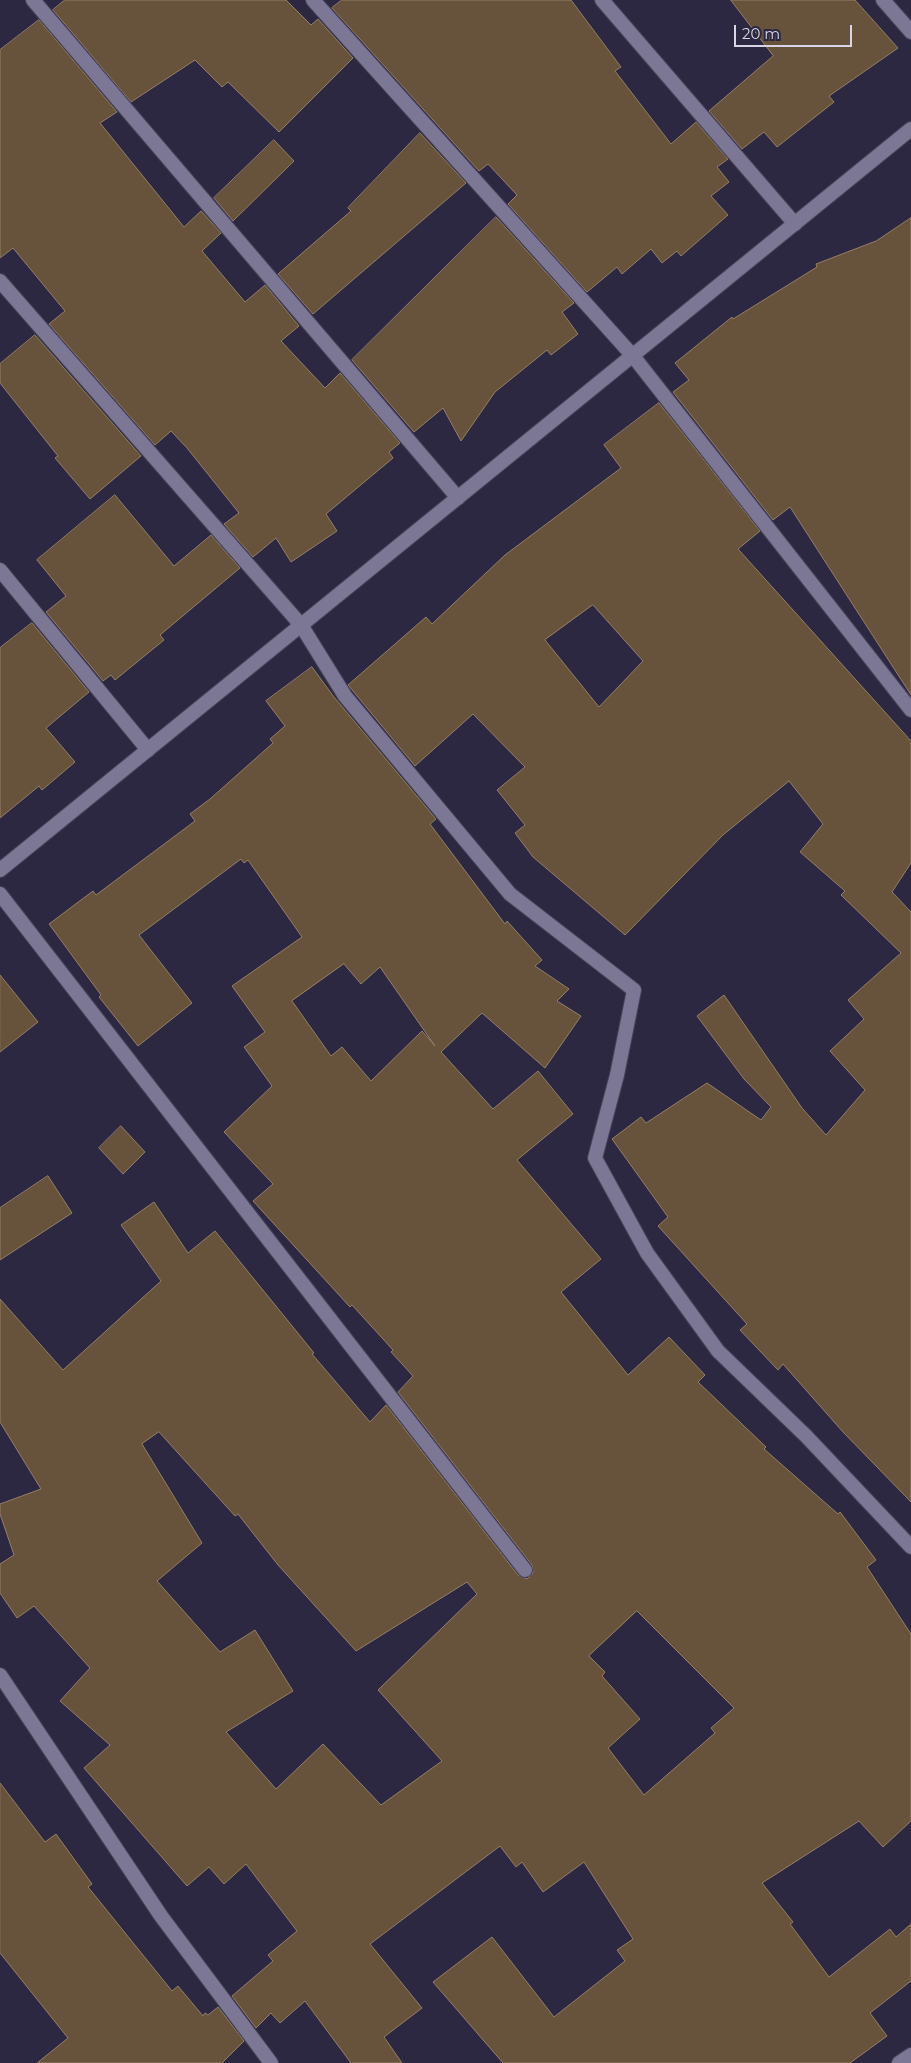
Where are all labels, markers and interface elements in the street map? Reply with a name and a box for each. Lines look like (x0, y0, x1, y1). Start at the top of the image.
scale bar (736, 15, 854, 47)
text: 20 m (742, 24, 780, 43)

